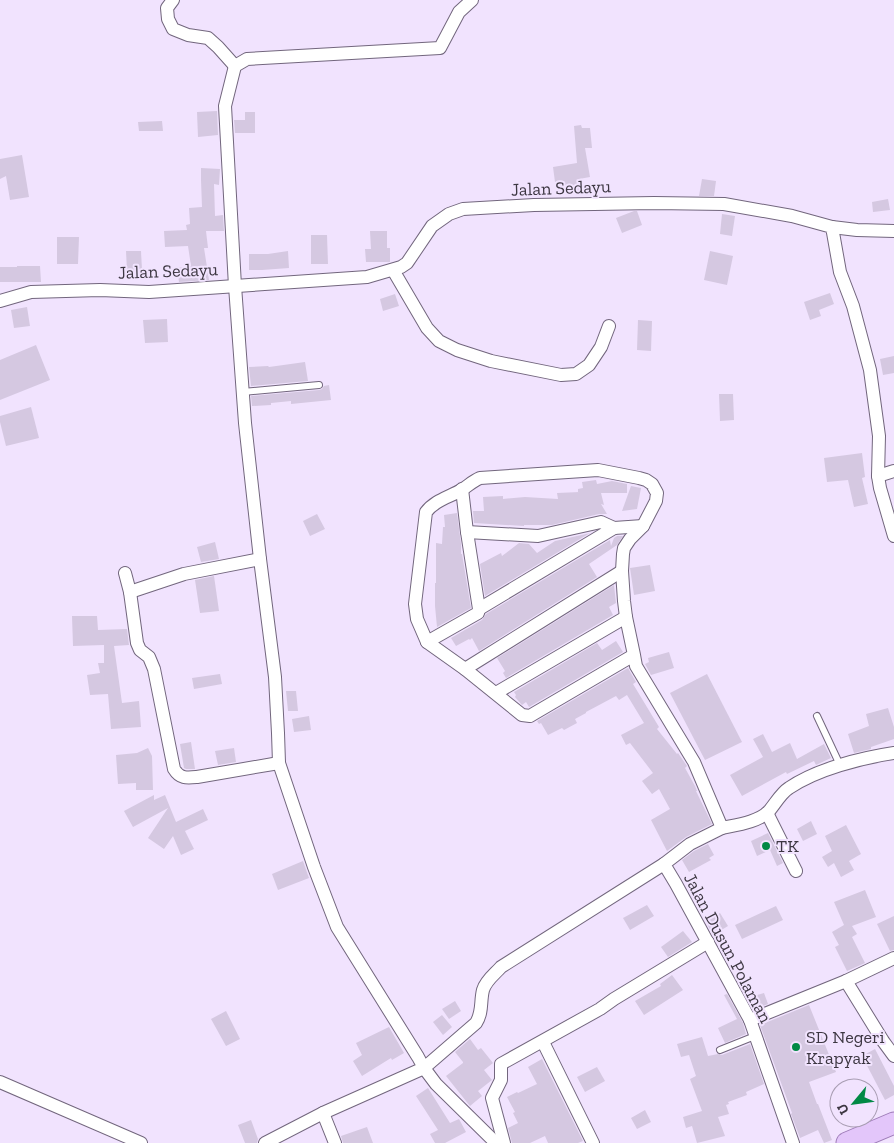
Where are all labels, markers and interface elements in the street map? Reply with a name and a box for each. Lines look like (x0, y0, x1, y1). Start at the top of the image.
street label: Jalan Sedayu (511, 175, 611, 201)
street label: Jalan Sedayu (118, 258, 218, 284)
place label: TK (776, 835, 799, 857)
marker: TK (760, 840, 772, 852)
street label: Jalan Dusun Polaman (679, 869, 777, 1027)
place label: SD Negeri Krapyak (806, 1026, 885, 1069)
marker: SD Negeri Krapyak (790, 1041, 802, 1053)
north arrow (829, 1078, 879, 1128)
text: U (833, 1101, 853, 1118)

